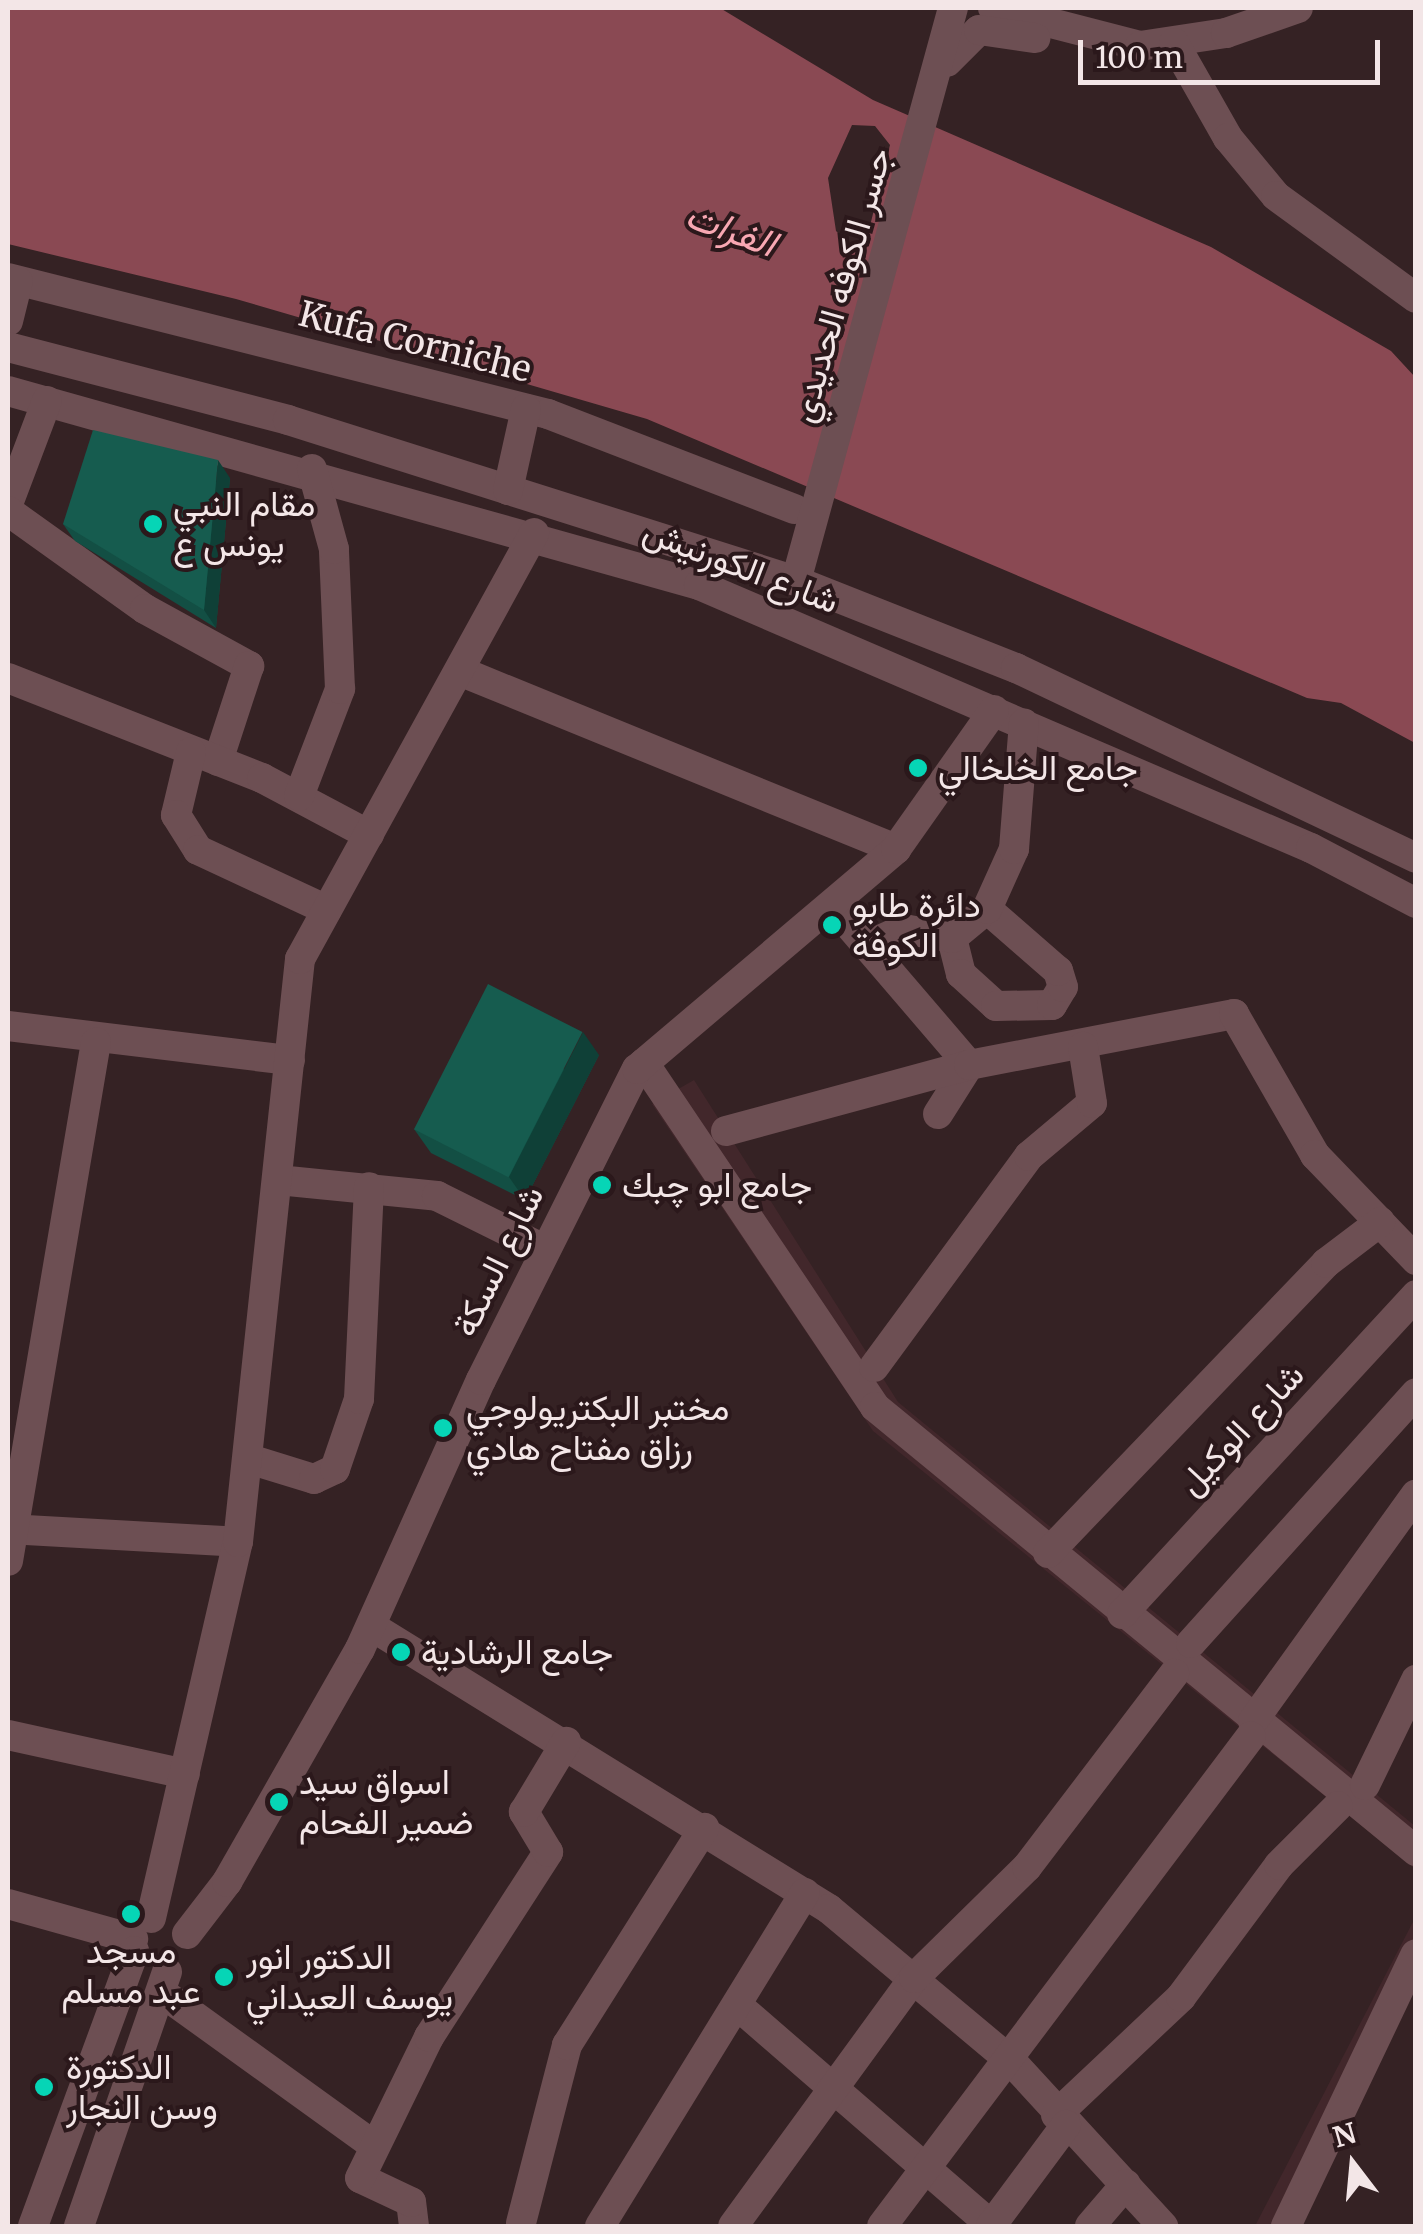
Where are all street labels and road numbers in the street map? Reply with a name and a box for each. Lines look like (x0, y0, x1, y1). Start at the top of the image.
street label: جسر الکوفه الحديدي (782, 143, 900, 427)
street label: Kufa Corniche (295, 293, 535, 391)
street label: شارع الكورنيش (637, 510, 845, 622)
street label: شارع السكة (444, 1179, 552, 1343)
street label: شارع الوكيل (1169, 1354, 1313, 1504)

